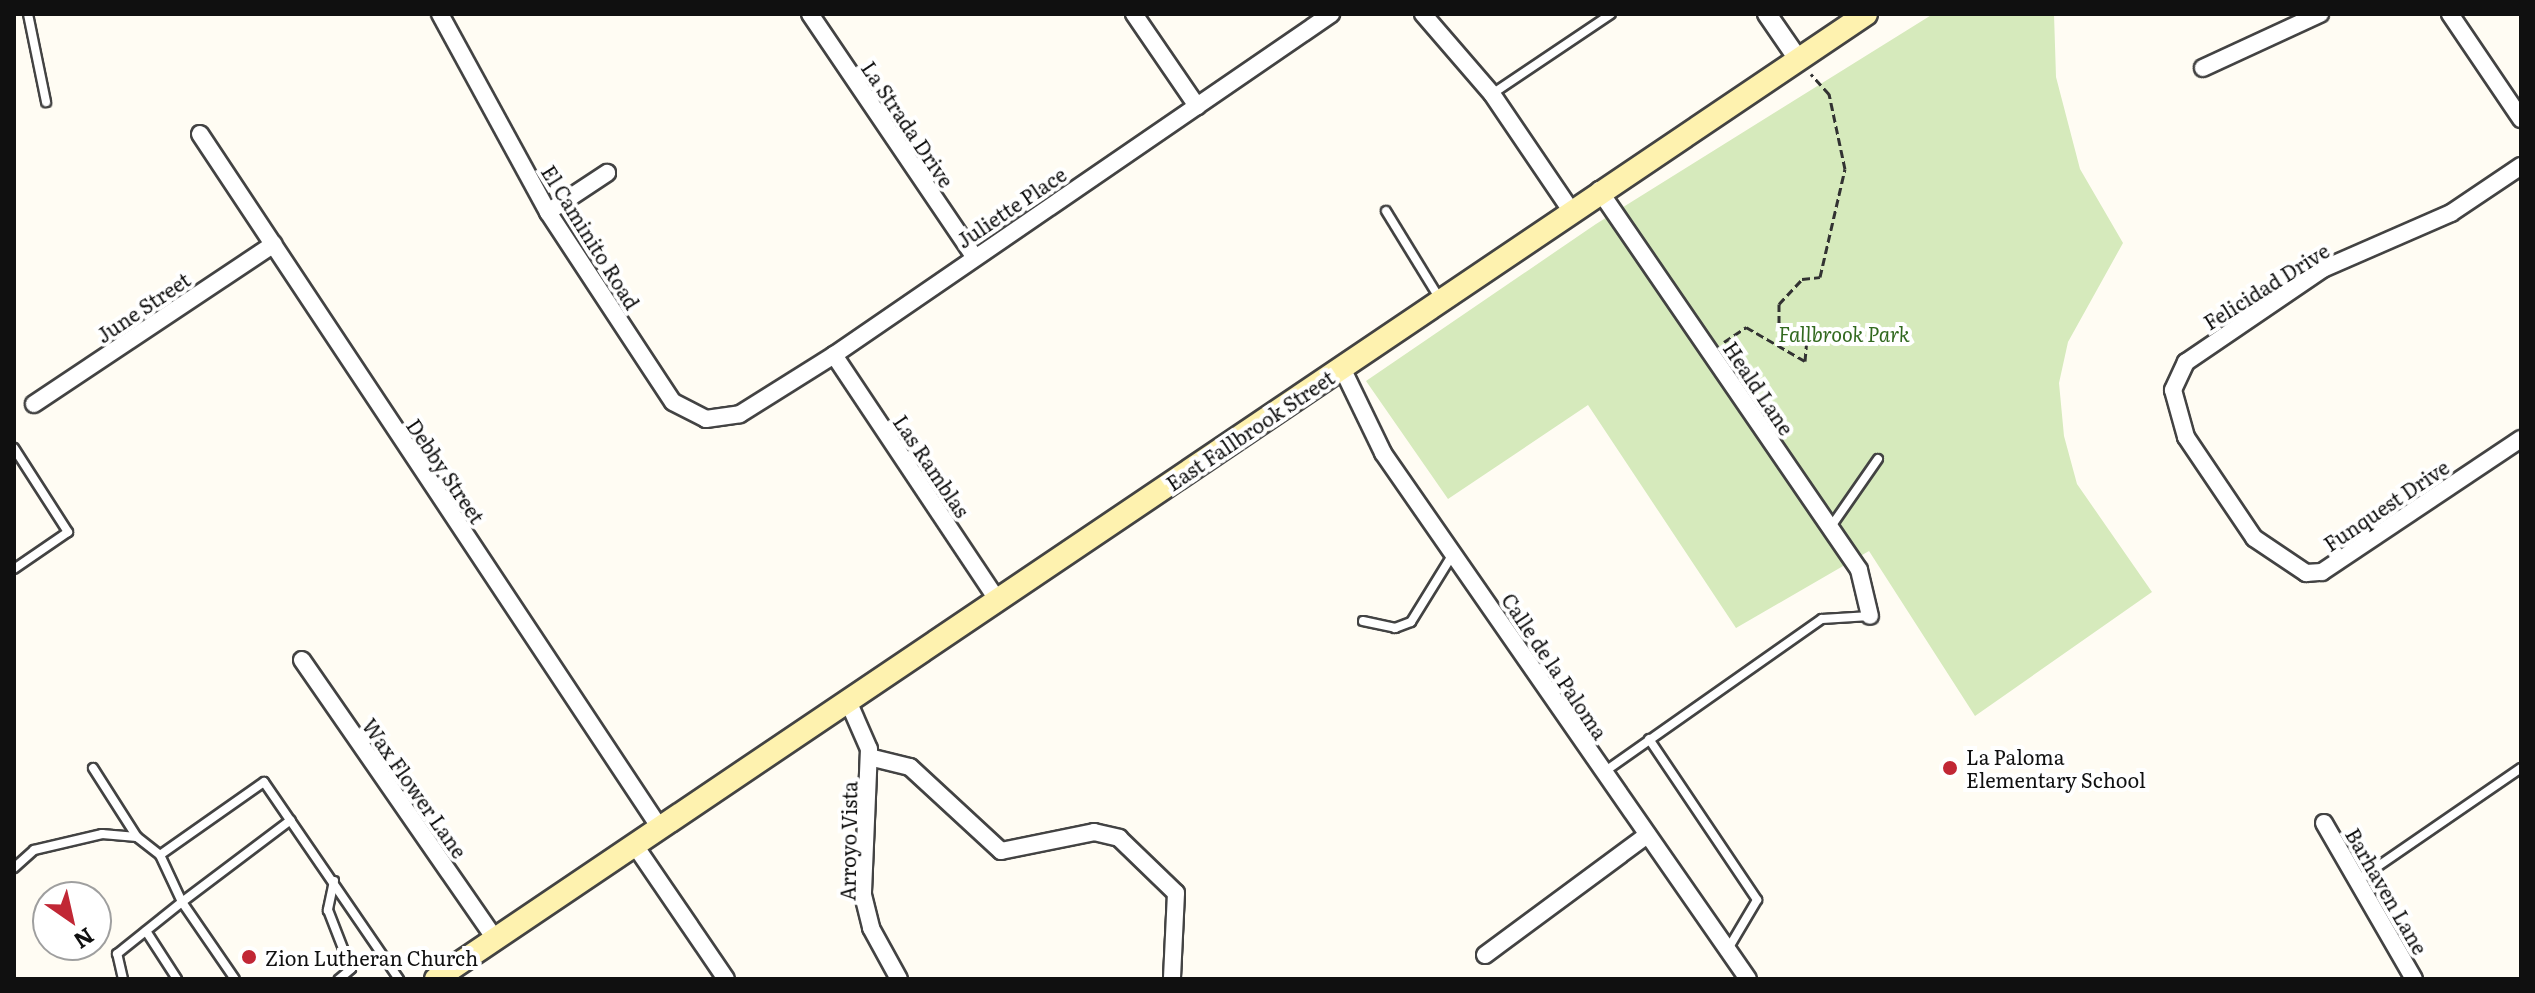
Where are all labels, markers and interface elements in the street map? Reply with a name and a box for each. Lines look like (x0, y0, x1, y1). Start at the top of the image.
street label: La Strada Drive (857, 57, 959, 191)
street label: El Caminito Road (537, 161, 645, 313)
street label: Juliette Place (952, 162, 1070, 252)
street label: Felicidad Drive (2199, 238, 2333, 334)
street label: June Street (92, 267, 194, 347)
park label: Fallbrook Park (1778, 321, 1910, 345)
street label: Heald Lane (1719, 337, 1799, 439)
street label: East Fallbrook Street (1161, 365, 1339, 495)
street label: Las Ramblas (889, 410, 975, 522)
street label: Debby Street (402, 414, 490, 528)
street label: Funquest Drive (2319, 454, 2453, 556)
street label: Calle de la Paloma (1497, 588, 1613, 744)
street label: Wax Flower Lane (358, 714, 472, 862)
place label: La Paloma Elementary School (1966, 744, 2146, 791)
marker: La Paloma Elementary School (1941, 759, 1959, 777)
street label: Arroyo Vista (835, 781, 861, 901)
street label: Barhaven Lane (2341, 824, 2433, 958)
north arrow (32, 881, 112, 961)
text: N (68, 921, 101, 958)
place label: Zion Lutheran Church (265, 945, 478, 969)
marker: Zion Lutheran Church (240, 948, 258, 966)

